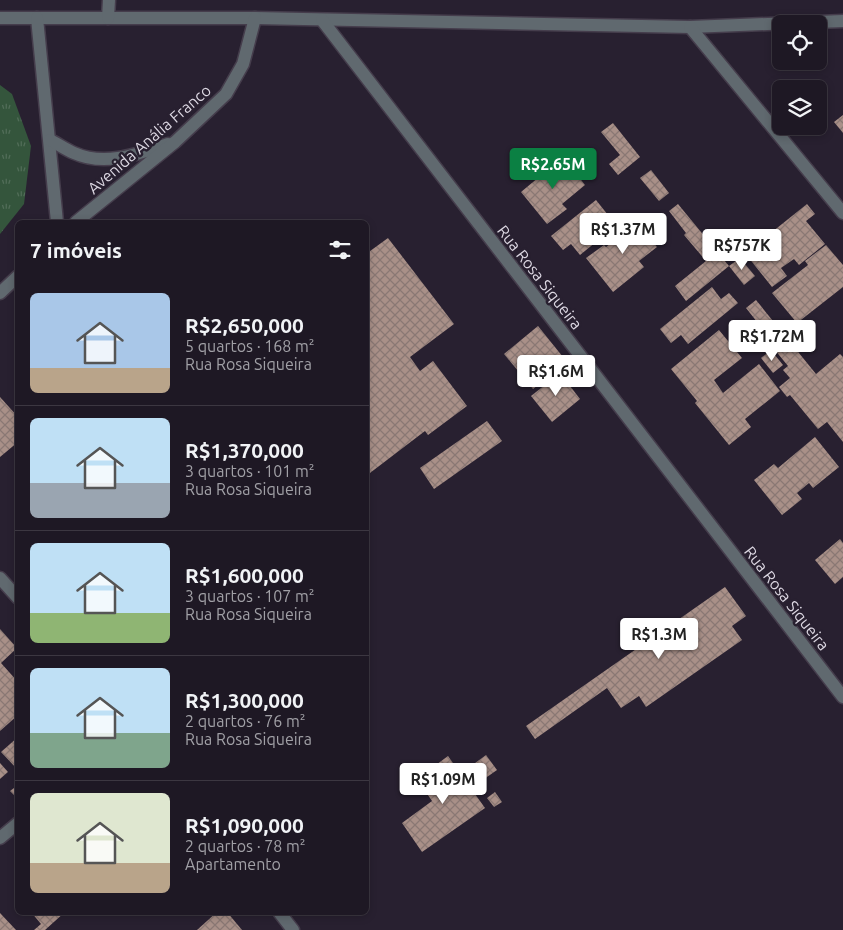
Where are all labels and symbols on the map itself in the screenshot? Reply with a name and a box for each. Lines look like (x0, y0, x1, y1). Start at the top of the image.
street label: Avenida Anália Franco (84, 81, 214, 197)
pin: R$2.65M (507, 148, 599, 190)
pin: R$1.37M (577, 212, 669, 255)
street label: Rua Rosa Siqueira (494, 221, 586, 333)
pin: R$757K (701, 228, 783, 271)
pin: R$1.72M (726, 320, 818, 362)
pin: R$1.6M (515, 354, 597, 397)
street label: Rua Rosa Siqueira (741, 542, 833, 654)
pin: R$1.3M (618, 618, 700, 660)
pin: R$1.09M (397, 762, 489, 805)

